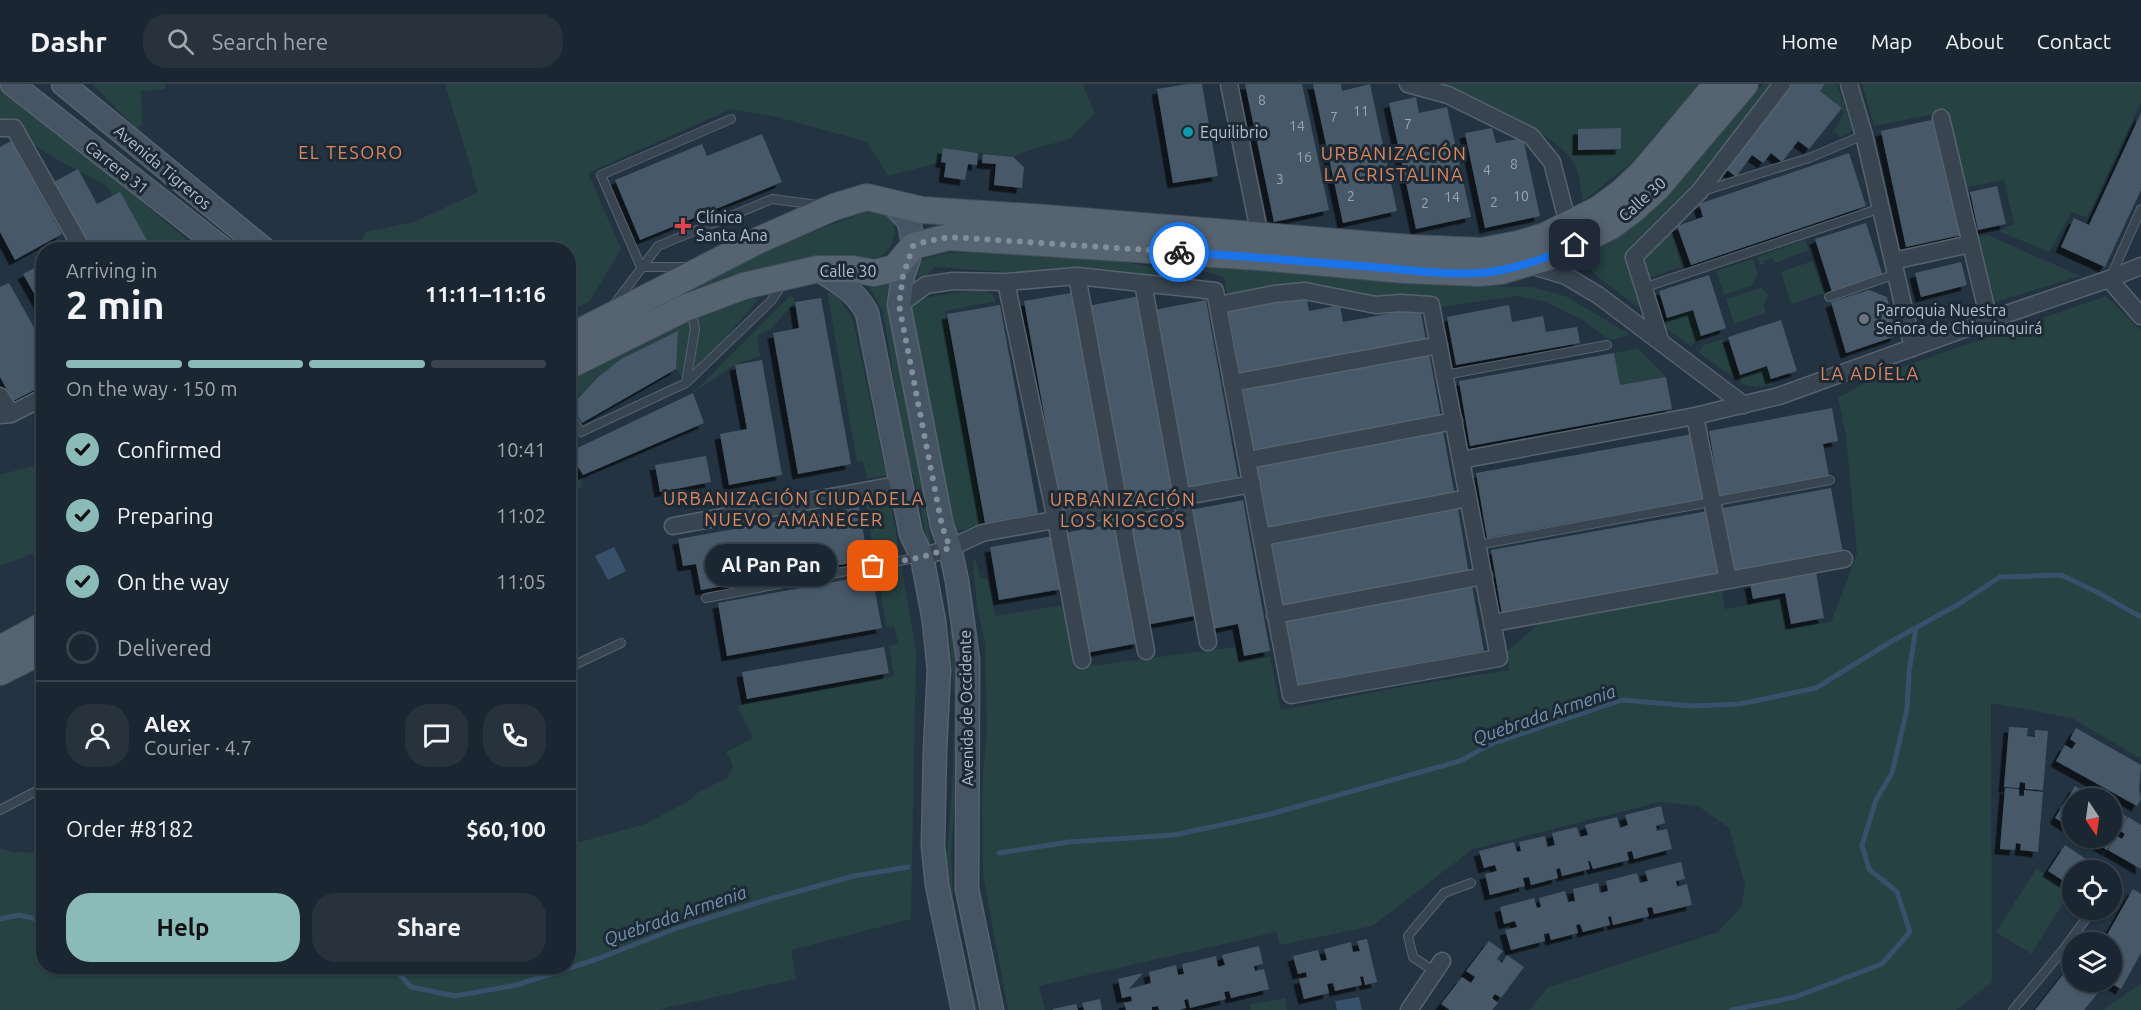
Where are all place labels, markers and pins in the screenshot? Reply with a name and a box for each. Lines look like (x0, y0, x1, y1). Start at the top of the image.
place label: Equilibrio (1200, 123, 1268, 141)
marker: Equilibrio (1181, 125, 1195, 139)
place label: Clínica Santa Ana (696, 208, 768, 244)
marker: Clínica Santa Ana (674, 217, 692, 235)
pin (1549, 219, 1600, 270)
place label: Parroquia Nuestra Señora de Chiquinquirá (1876, 301, 2043, 337)
marker: Parroquia Nuestra Señora de Chiquinquirá (1857, 312, 1871, 326)
pin (847, 540, 898, 591)
callout: Al Pan Pan (705, 545, 837, 587)

